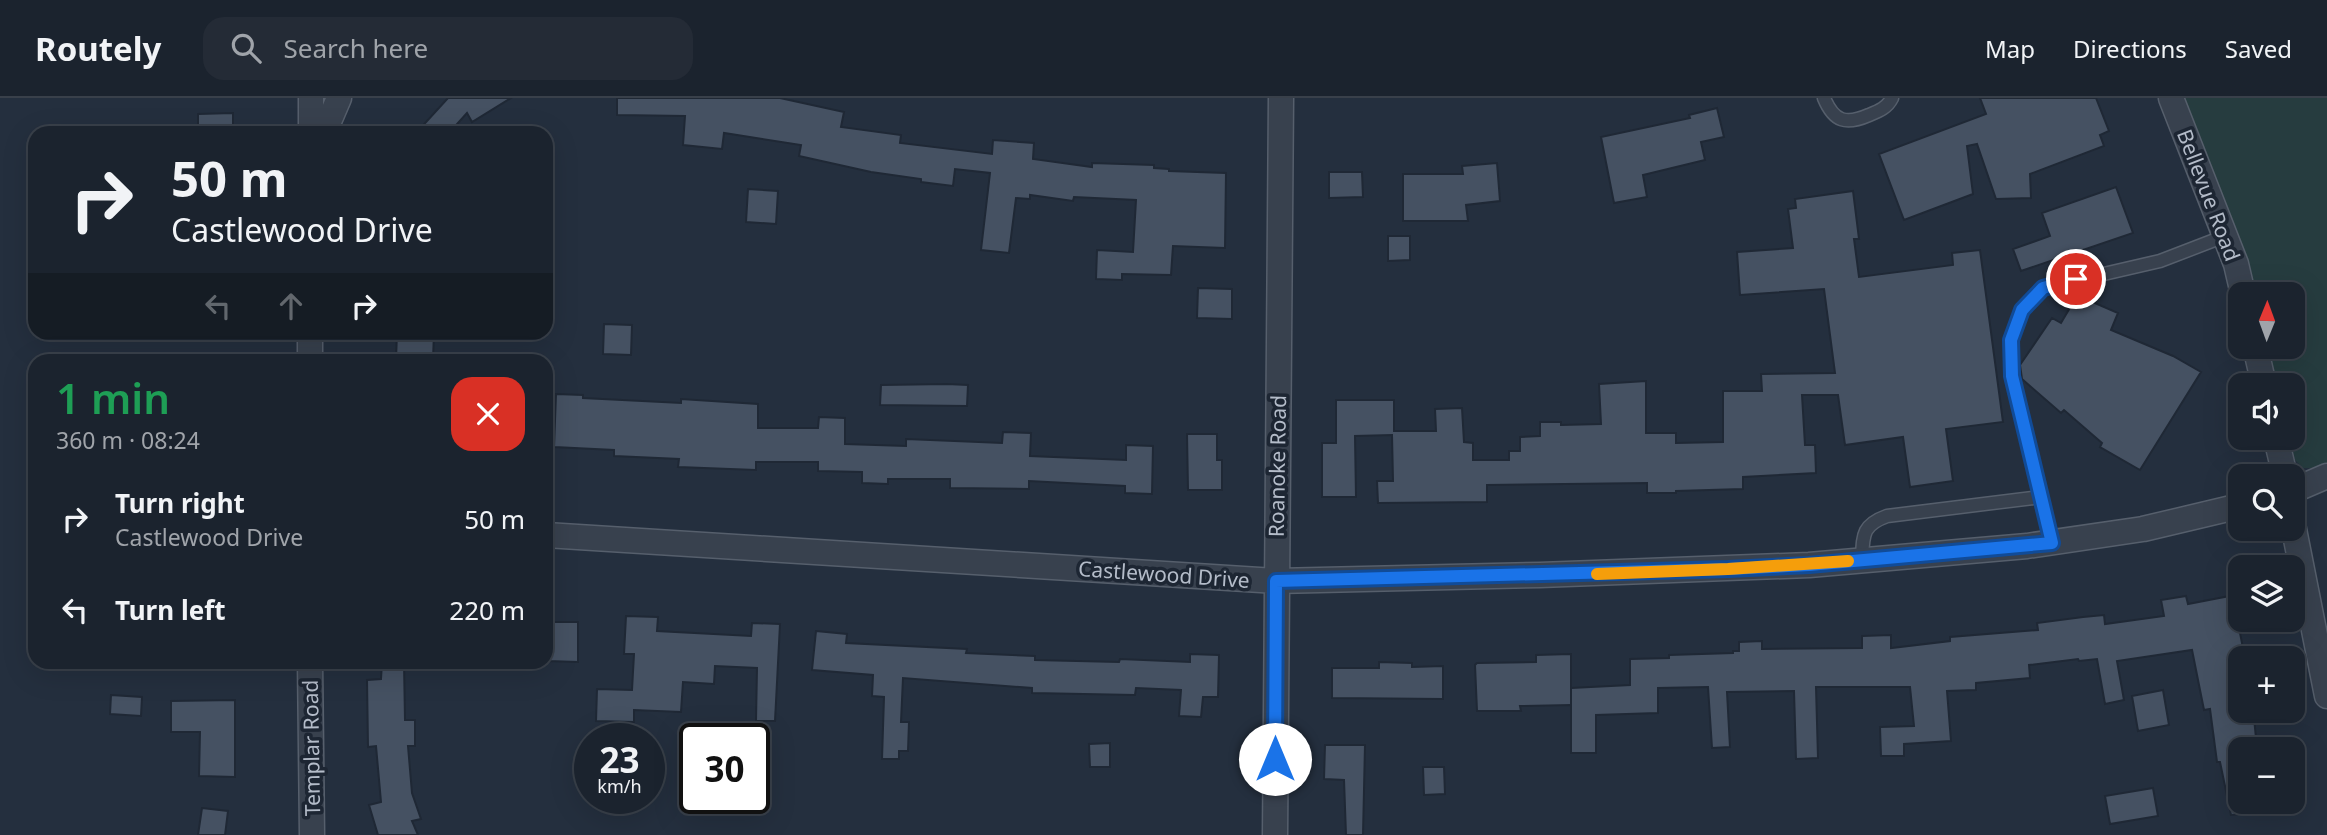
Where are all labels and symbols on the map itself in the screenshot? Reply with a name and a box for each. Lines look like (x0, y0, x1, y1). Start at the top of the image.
street label: Bellevue Road (2171, 125, 2247, 265)
pin (2046, 249, 2106, 309)
north arrow (2228, 282, 2305, 359)
street label: Roanoke Road (1262, 395, 1292, 537)
street label: Castlewood Drive (1077, 554, 1251, 594)
street label: Templar Road (296, 680, 326, 816)
position arrow (1238, 722, 1312, 796)
speed limit sign: 30 (679, 723, 770, 814)

